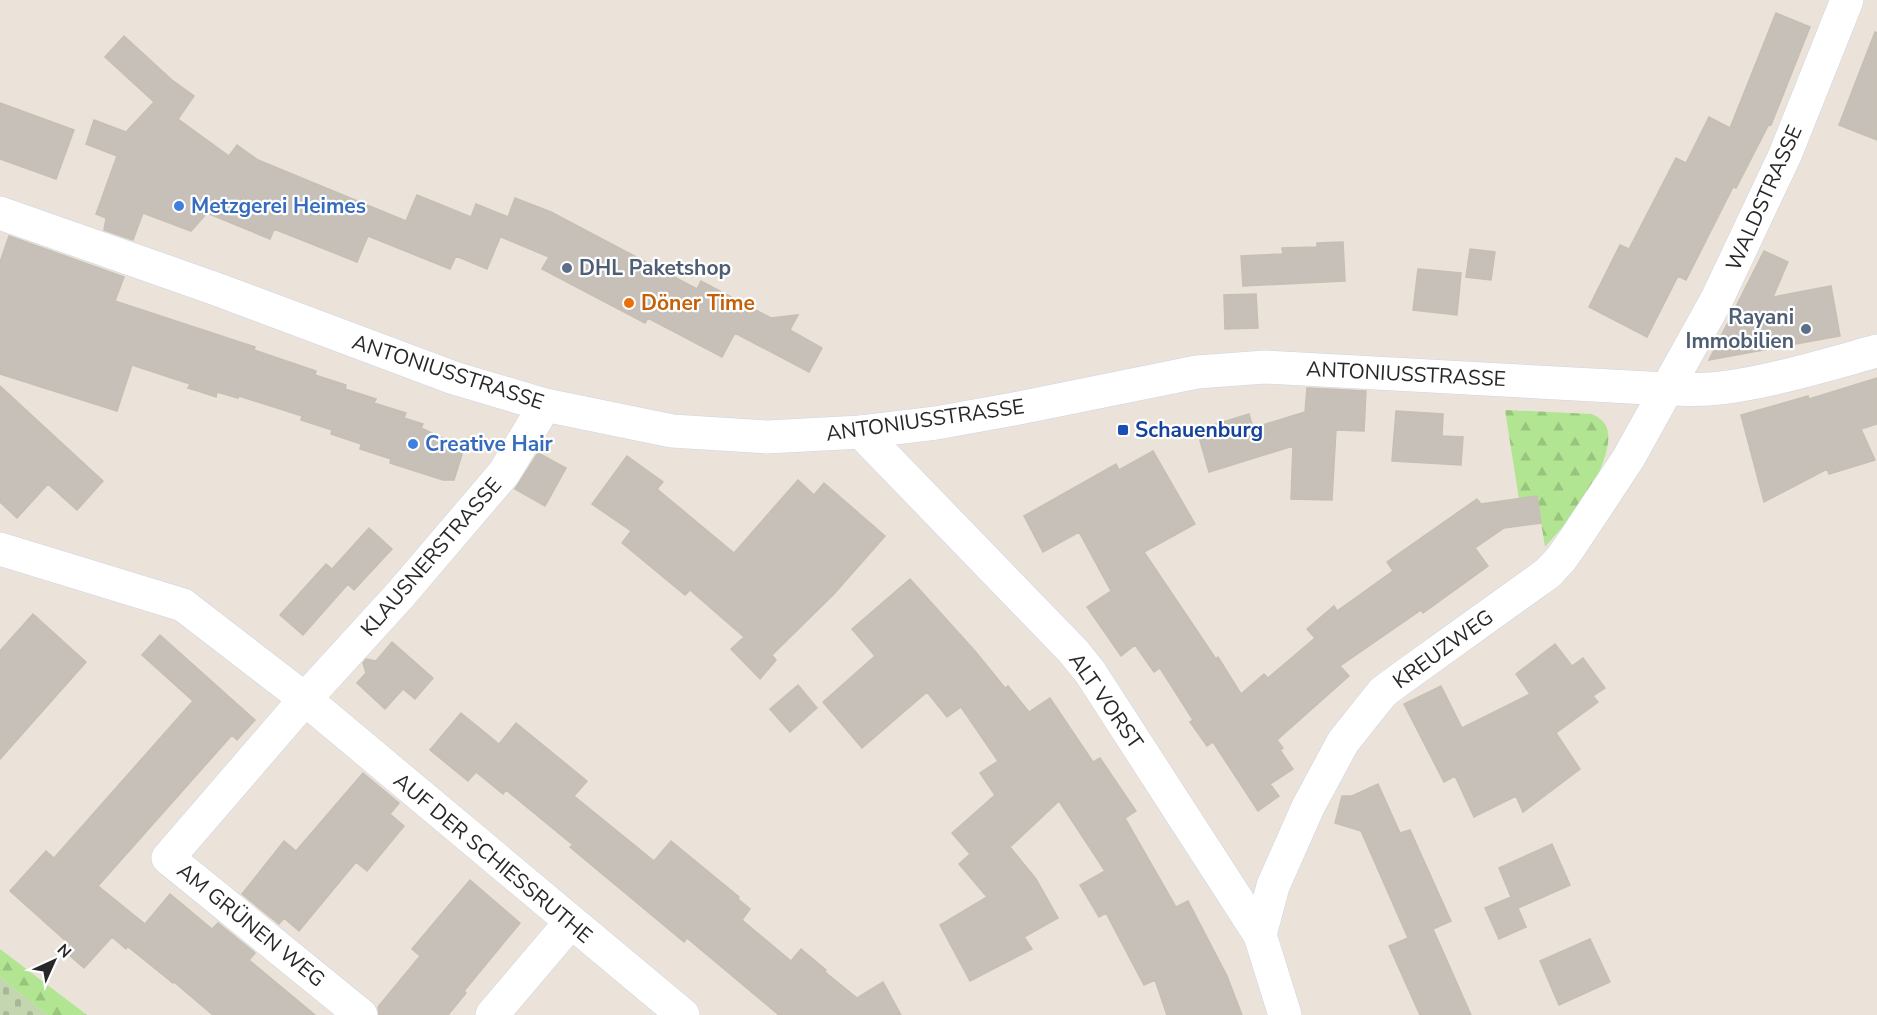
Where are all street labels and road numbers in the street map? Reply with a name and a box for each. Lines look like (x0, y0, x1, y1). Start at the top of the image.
street label: WALDSTRASSE (1719, 121, 1809, 275)
street label: ANTONIUSSTRASSE (349, 328, 547, 416)
street label: ANTONIUSSTRASSE (1305, 355, 1507, 393)
street label: ANTONIUSSTRASSE (824, 392, 1026, 448)
street label: KLAUSNERSTRASSE (354, 472, 508, 642)
street label: KREUZWEG (1387, 603, 1499, 695)
street label: ALT VORST (1063, 647, 1150, 755)
street label: AUF DER SCHIESSRUTHE (388, 767, 598, 949)
street label: AM GRÜNEN WEG (171, 857, 331, 993)

